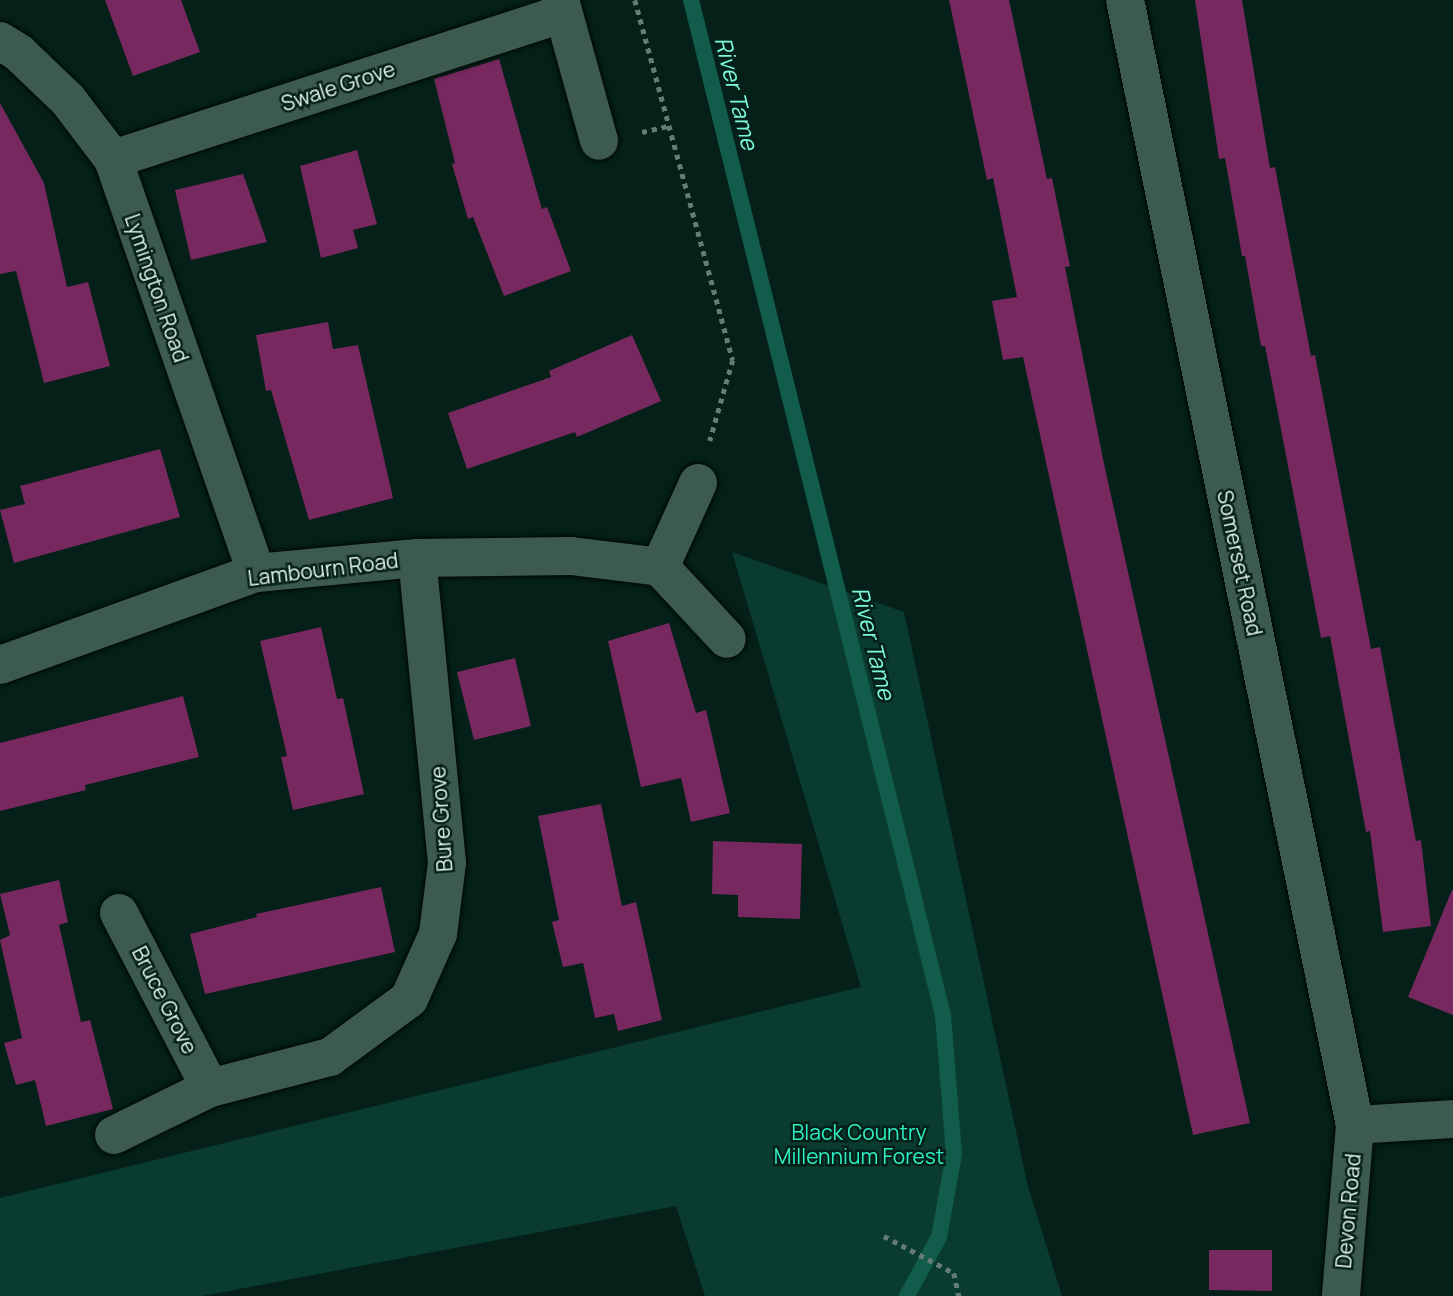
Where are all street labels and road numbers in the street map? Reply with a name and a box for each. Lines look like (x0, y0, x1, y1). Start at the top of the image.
street label: Swale Grove (278, 56, 398, 116)
street label: Lymington Road (120, 211, 194, 365)
street label: Somerset Road (1212, 488, 1268, 638)
street label: Lambourn Road (246, 547, 400, 591)
street label: Bure Grove (425, 765, 457, 873)
street label: Bruce Grove (127, 942, 203, 1058)
street label: Devon Road (1330, 1153, 1366, 1269)

